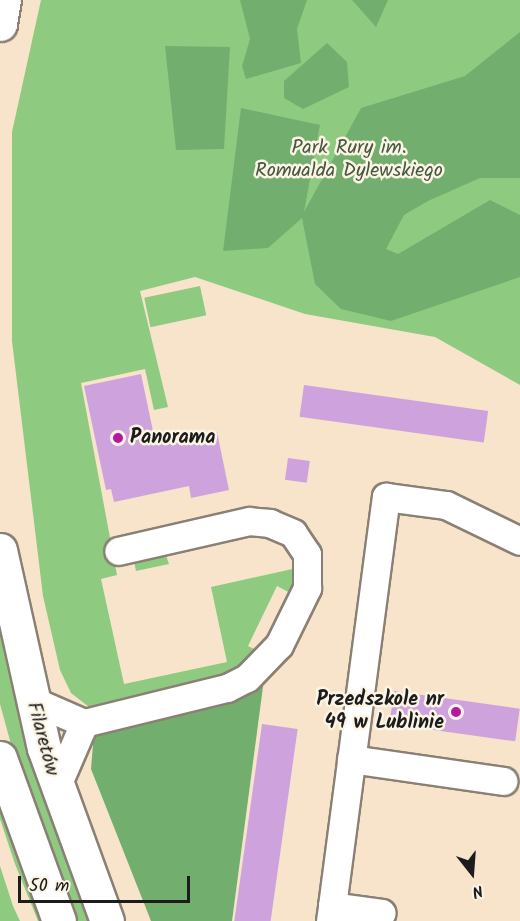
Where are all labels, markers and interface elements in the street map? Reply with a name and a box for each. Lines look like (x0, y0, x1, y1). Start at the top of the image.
park label: Park Rury im. Romualda Dylewskiego (255, 136, 443, 183)
place label: Panorama (130, 426, 215, 450)
marker: Panorama (111, 431, 125, 445)
place label: Przedszkole nr 49 w Lublinie (317, 688, 444, 735)
street label: Filaretów (21, 699, 63, 779)
marker: Przedszkole nr 49 w Lublinie (449, 705, 463, 719)
north arrow (442, 843, 502, 903)
scale bar (21, 864, 194, 902)
text: 50 m (29, 872, 69, 901)
text: N (469, 877, 486, 904)

